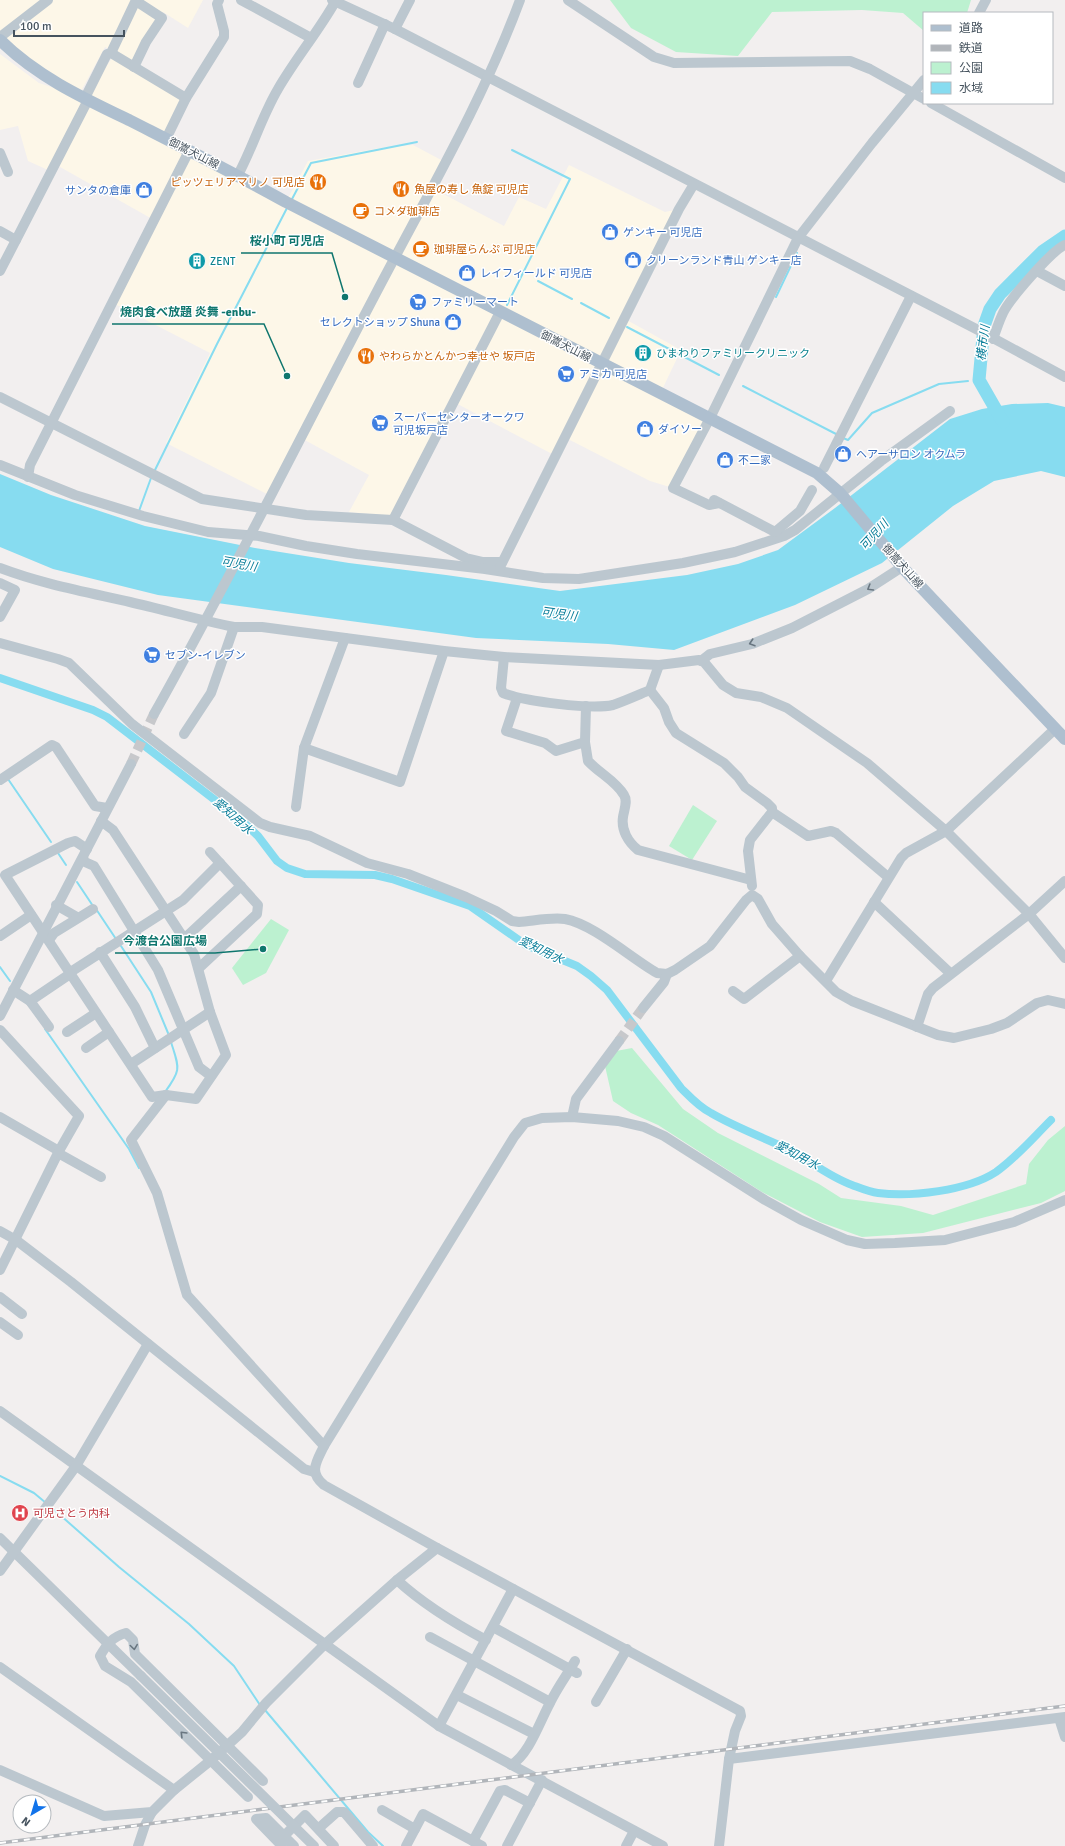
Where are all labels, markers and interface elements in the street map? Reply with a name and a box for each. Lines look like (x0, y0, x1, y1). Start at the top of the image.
scale bar (14, 12, 124, 38)
legend (923, 12, 1053, 104)
text: 100 m (20, 19, 52, 34)
text: 道路 (959, 21, 983, 36)
text: 鉄道 (959, 41, 983, 56)
text: 公園 (959, 61, 983, 76)
text: 水域 (959, 81, 983, 96)
street label: 御嵩犬山線 (165, 135, 221, 172)
restaurant icon: ピッツェリアマリノ 可児店 (308, 172, 328, 192)
place label: ピッツェリアマリノ 可児店 (171, 176, 305, 189)
restaurant icon: 魚屋の寿し 魚錠 可児店 (391, 179, 411, 199)
shop icon: サンタの倉庫 (134, 180, 154, 200)
place label: 魚屋の寿し 魚錠 可児店 (414, 183, 529, 196)
place label: サンタの倉庫 (65, 184, 131, 197)
cafe icon: コメダ珈琲店 (351, 201, 371, 221)
place label: コメダ珈琲店 (374, 205, 440, 218)
shop icon: ゲンキー 可児店 (600, 222, 620, 242)
place label: ゲンキー 可児店 (623, 226, 702, 239)
callout: 桜小町 可児店 (241, 229, 332, 253)
text: 桜小町 可児店 (250, 234, 324, 249)
cafe icon: 珈琲屋らんぷ 可児店 (411, 239, 431, 259)
place label: 珈琲屋らんぷ 可児店 (434, 243, 535, 256)
shop icon: クリーンランド青山 ゲンキー店 (623, 250, 643, 270)
building icon: ZENT (187, 251, 207, 271)
place label: クリーンランド青山 ゲンキー店 (646, 254, 802, 267)
place label: ZENT (210, 255, 236, 268)
shop icon: レイフィールド 可児店 (457, 263, 477, 283)
place label: レイフィールド 可児店 (480, 267, 592, 280)
supermarket icon: ファミリーマート (408, 292, 428, 312)
place label: ファミリーマート (431, 296, 519, 309)
callout: 焼肉食べ放題 炎舞 ‐enbu‐ (112, 300, 264, 324)
text: 焼肉食べ放題 炎舞 ‐enbu‐ (120, 305, 256, 320)
shop icon: セレクトショップ Shuna (443, 312, 463, 332)
place label: セレクトショップ Shuna (320, 316, 440, 329)
water label: 横市川 (974, 322, 993, 362)
street label: 御嵩犬山線 (537, 328, 593, 365)
building icon: ひまわりファミリークリニック (633, 343, 653, 363)
restaurant icon: やわらかとんかつ幸せや 坂戸店 (356, 346, 376, 366)
place label: ひまわりファミリークリニック (656, 347, 810, 360)
place label: やわらかとんかつ幸せや 坂戸店 (379, 350, 535, 363)
supermarket icon: アミカ 可児店 (556, 364, 576, 384)
place label: アミカ 可児店 (579, 368, 647, 381)
place label: スーパーセンターオークワ 可児坂戸店 (393, 411, 525, 437)
supermarket icon: スーパーセンターオークワ 可児坂戸店 (370, 413, 390, 433)
shop icon: ダイソー (635, 419, 655, 439)
place label: ダイソー (658, 423, 702, 436)
shop icon: ヘアーサロン オクムラ (833, 444, 853, 464)
place label: ヘアーサロン オクムラ (856, 448, 966, 461)
shop icon: 不二家 (715, 450, 735, 470)
place label: 不二家 (738, 454, 771, 467)
water label: 可児川 (857, 515, 893, 554)
street label: 御嵩犬山線 (879, 541, 926, 591)
water label: 可児川 (220, 554, 260, 575)
one-way arrow (867, 583, 874, 591)
water label: 可児川 (540, 605, 580, 625)
one-way arrow (749, 638, 756, 647)
supermarket icon: セブン-イレブン (142, 645, 162, 665)
place label: セブン-イレブン (165, 649, 246, 662)
water label: 愛知用水 (210, 795, 257, 839)
callout: 今渡台公園広場 (115, 929, 215, 953)
water label: 愛知用水 (516, 933, 567, 969)
text: 今渡台公園広場 (123, 934, 207, 949)
water label: 愛知用水 (772, 1138, 823, 1174)
hospital icon: 可児さとう内科 (10, 1503, 30, 1523)
place label: 可児さとう内科 (33, 1507, 110, 1520)
one-way arrow (129, 1644, 138, 1651)
one-way arrow (180, 1731, 188, 1739)
north arrow (12, 1794, 52, 1834)
text: N (19, 1814, 33, 1829)

